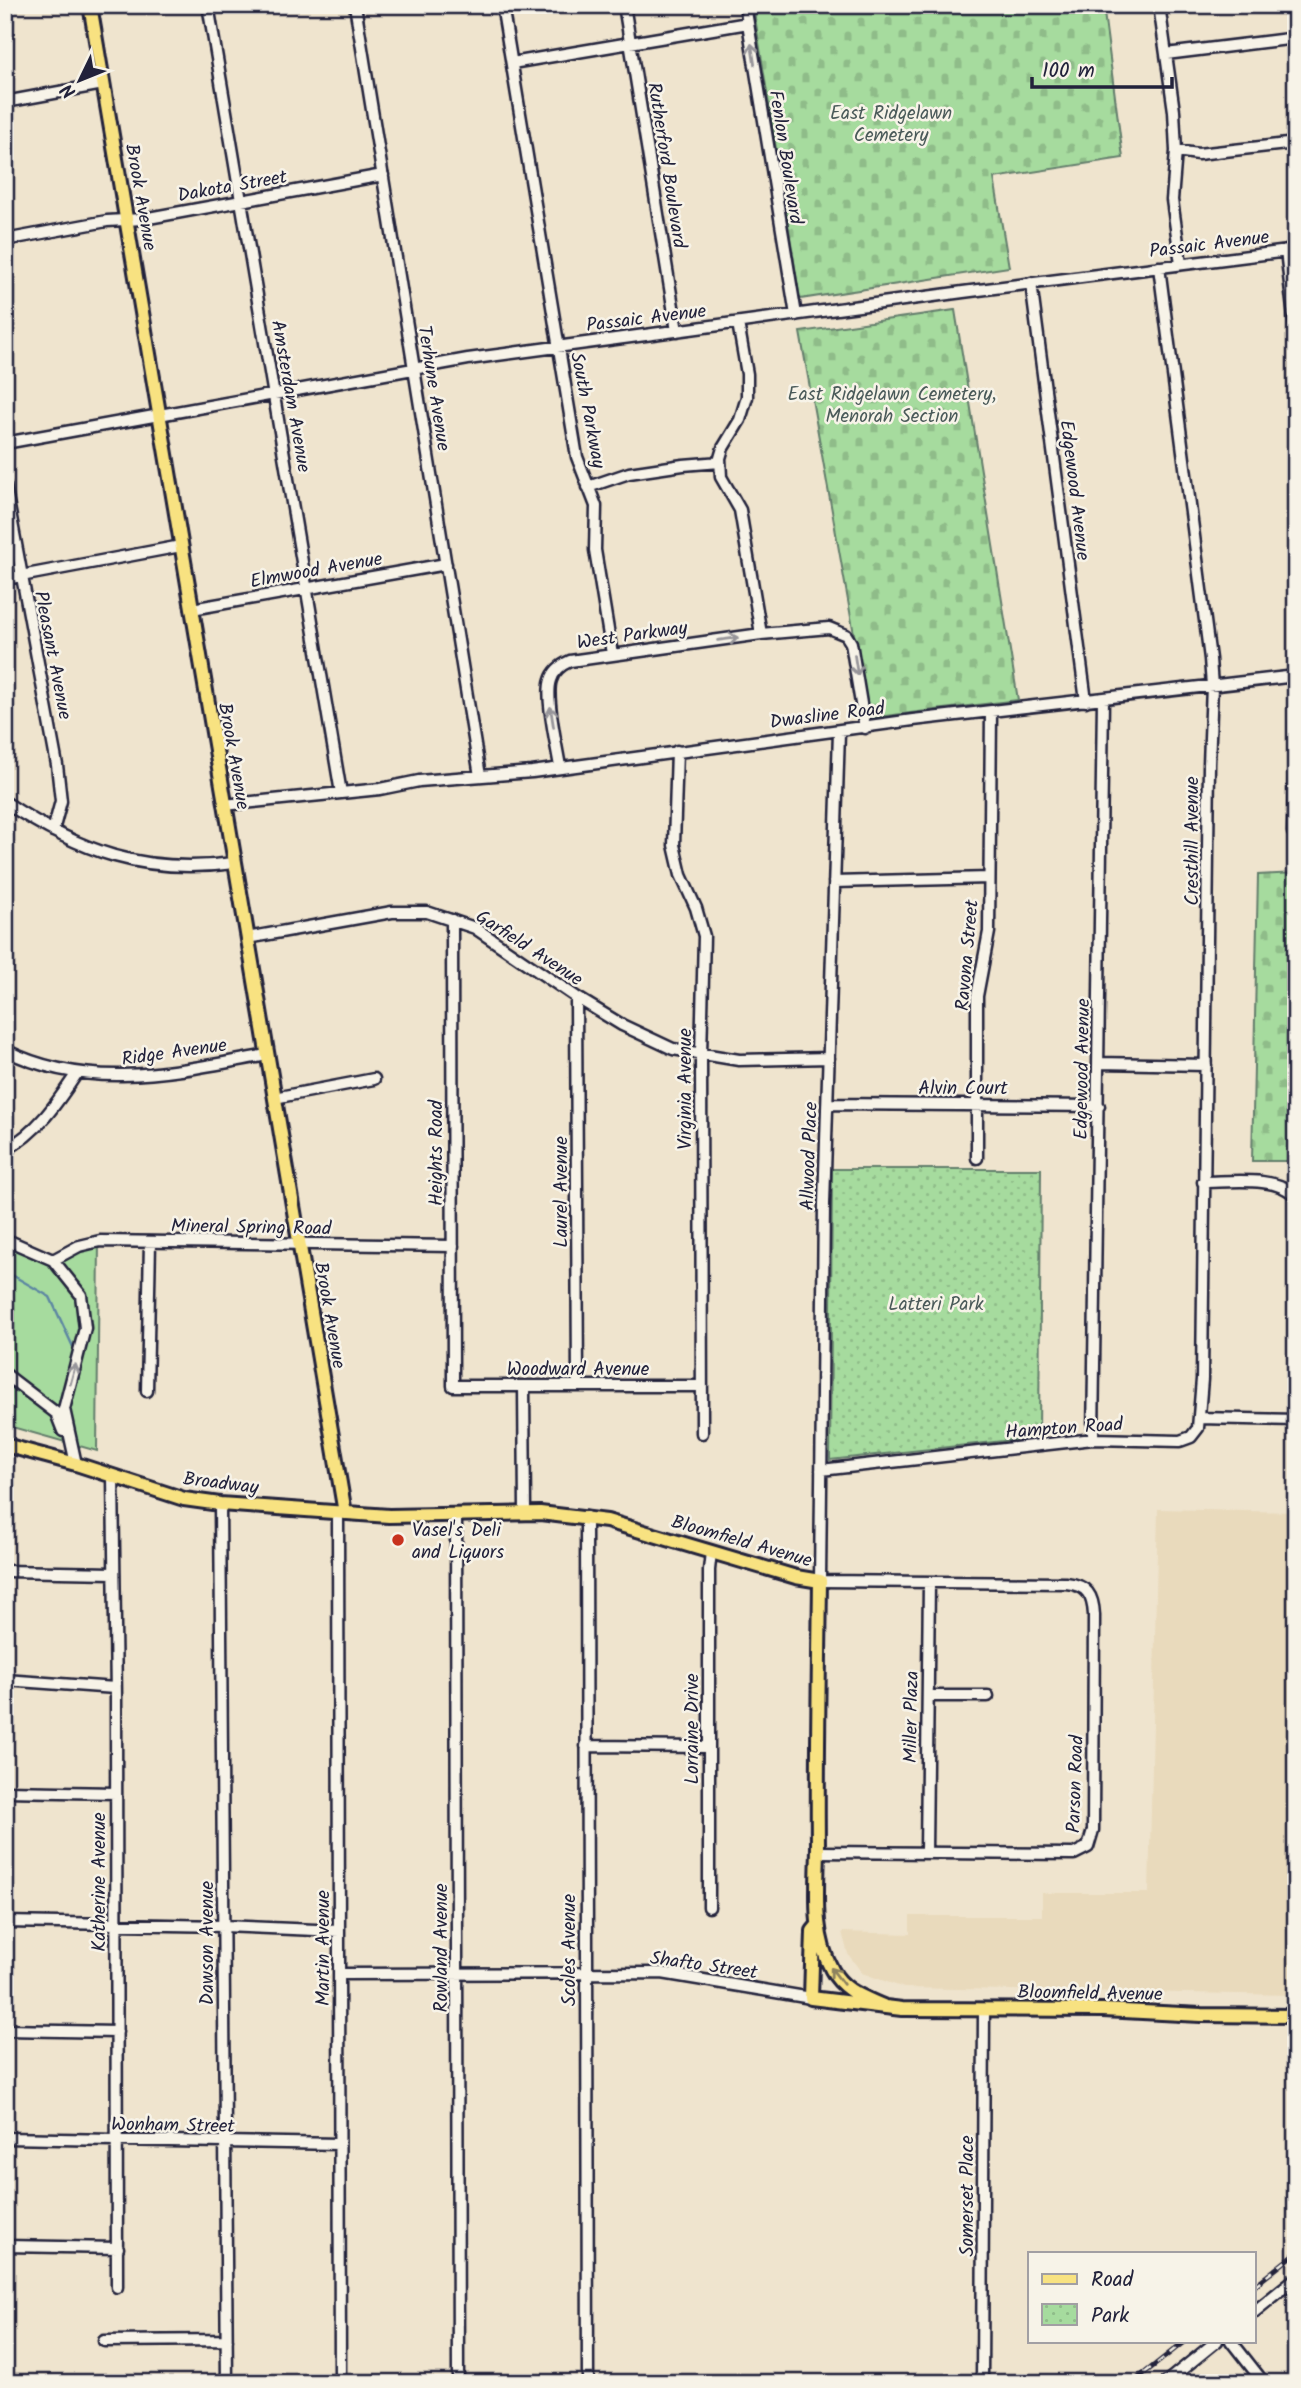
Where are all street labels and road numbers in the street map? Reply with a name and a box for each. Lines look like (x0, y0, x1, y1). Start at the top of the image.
street label: Rutherford Boulevard (638, 80, 694, 251)
street label: Fenlon Boulevard (760, 88, 811, 227)
street label: Brook Avenue (116, 142, 164, 254)
street label: Dakota Street (175, 162, 290, 211)
street label: Passaic Avenue (1147, 223, 1271, 267)
street label: Passaic Avenue (584, 297, 708, 341)
street label: Amsterdam Avenue (262, 318, 318, 475)
street label: Terhune Avenue (408, 323, 458, 454)
street label: South Parkway (561, 350, 613, 472)
street label: Edgewood Avenue (1051, 418, 1098, 563)
street label: Elmwood Avenue (248, 544, 385, 597)
street label: Pleasant Avenue (25, 588, 79, 723)
street label: West Parkway (575, 613, 691, 659)
street label: Dwasline Road (768, 694, 887, 738)
street label: Brook Avenue (209, 701, 257, 813)
street label: Cresthill Avenue (1178, 776, 1208, 906)
street label: Ravona Street (948, 898, 988, 1012)
street label: Garfield Avenue (469, 903, 589, 995)
street label: Edgewood Avenue (1067, 998, 1099, 1140)
street label: Virginia Avenue (671, 1028, 701, 1150)
street label: Ridge Avenue (120, 1031, 229, 1075)
street label: Alvin Court (918, 1074, 1008, 1104)
street label: Heights Road (422, 1099, 452, 1206)
street label: Allwood Place (793, 1101, 827, 1211)
street label: Laurel Avenue (547, 1136, 577, 1248)
street label: Mineral Spring Road (170, 1212, 332, 1244)
street label: Brook Avenue (305, 1260, 353, 1372)
street label: Woodward Avenue (507, 1355, 650, 1385)
street label: Hampton Road (1004, 1410, 1124, 1448)
street label: Broadway (181, 1464, 261, 1504)
street label: Bloomfield Avenue (667, 1507, 816, 1576)
street label: Miller Plaza (896, 1671, 928, 1764)
street label: Lorraine Drive (678, 1673, 708, 1784)
street label: Parson Road (1059, 1734, 1093, 1834)
street label: Katherine Avenue (85, 1812, 115, 1952)
street label: Dawson Avenue (193, 1880, 223, 2005)
street label: Rowland Avenue (427, 1883, 457, 2013)
street label: Martin Avenue (309, 1890, 339, 2006)
street label: Scoles Avenue (555, 1894, 585, 2006)
street label: Shafto Street (648, 1944, 760, 1988)
street label: Bloomfield Avenue (1017, 1978, 1163, 2010)
street label: Wonham Street (111, 2110, 236, 2142)
street label: Somerset Place (953, 2135, 983, 2257)

